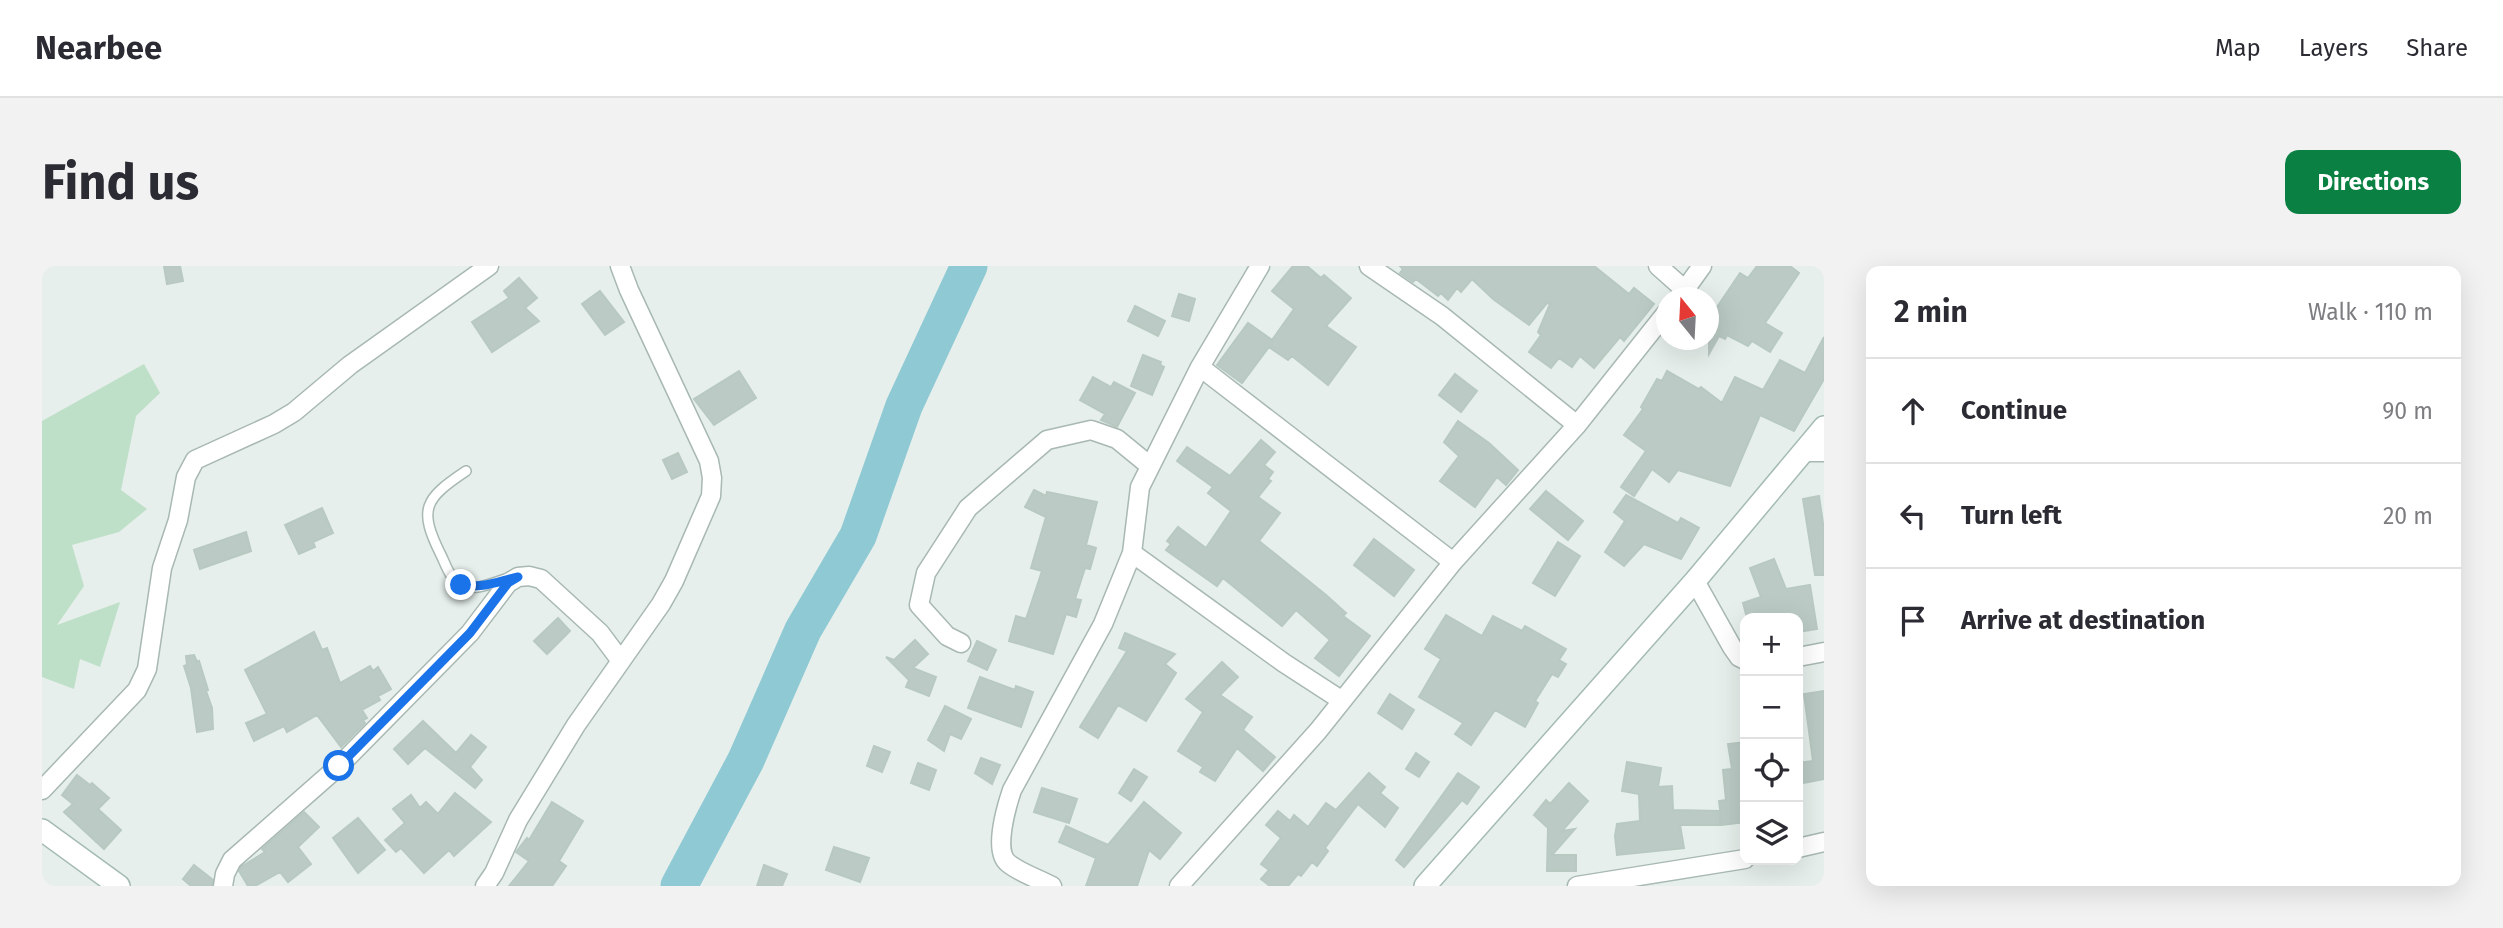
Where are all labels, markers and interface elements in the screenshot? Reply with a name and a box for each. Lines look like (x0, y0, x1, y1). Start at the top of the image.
text: Nearbee (35, 28, 162, 68)
text: Map (2215, 34, 2261, 62)
text: Layers (2299, 34, 2368, 62)
text: Share (2406, 34, 2468, 62)
button: Directions (2285, 150, 2461, 214)
text: Find us (42, 153, 199, 212)
north arrow (1656, 287, 1719, 350)
text: 2 min (1894, 294, 1968, 330)
text: Walk · 110 m (2308, 298, 2433, 326)
icon: ahead (1894, 392, 1932, 430)
text: Continue (1961, 395, 2067, 426)
text: 90 m (2382, 397, 2433, 425)
icon: left (1894, 497, 1932, 535)
text: Turn left (1961, 500, 2062, 531)
text: 20 m (2383, 502, 2433, 530)
route end (445, 569, 476, 600)
icon: arrive (1894, 602, 1932, 640)
text: Arrive at destination (1961, 605, 2205, 636)
map controls (1740, 613, 1803, 865)
button: + (1740, 613, 1803, 676)
button: − (1740, 676, 1803, 739)
button: locate (1740, 739, 1803, 802)
route start (323, 750, 354, 781)
button: layers (1740, 802, 1803, 865)

